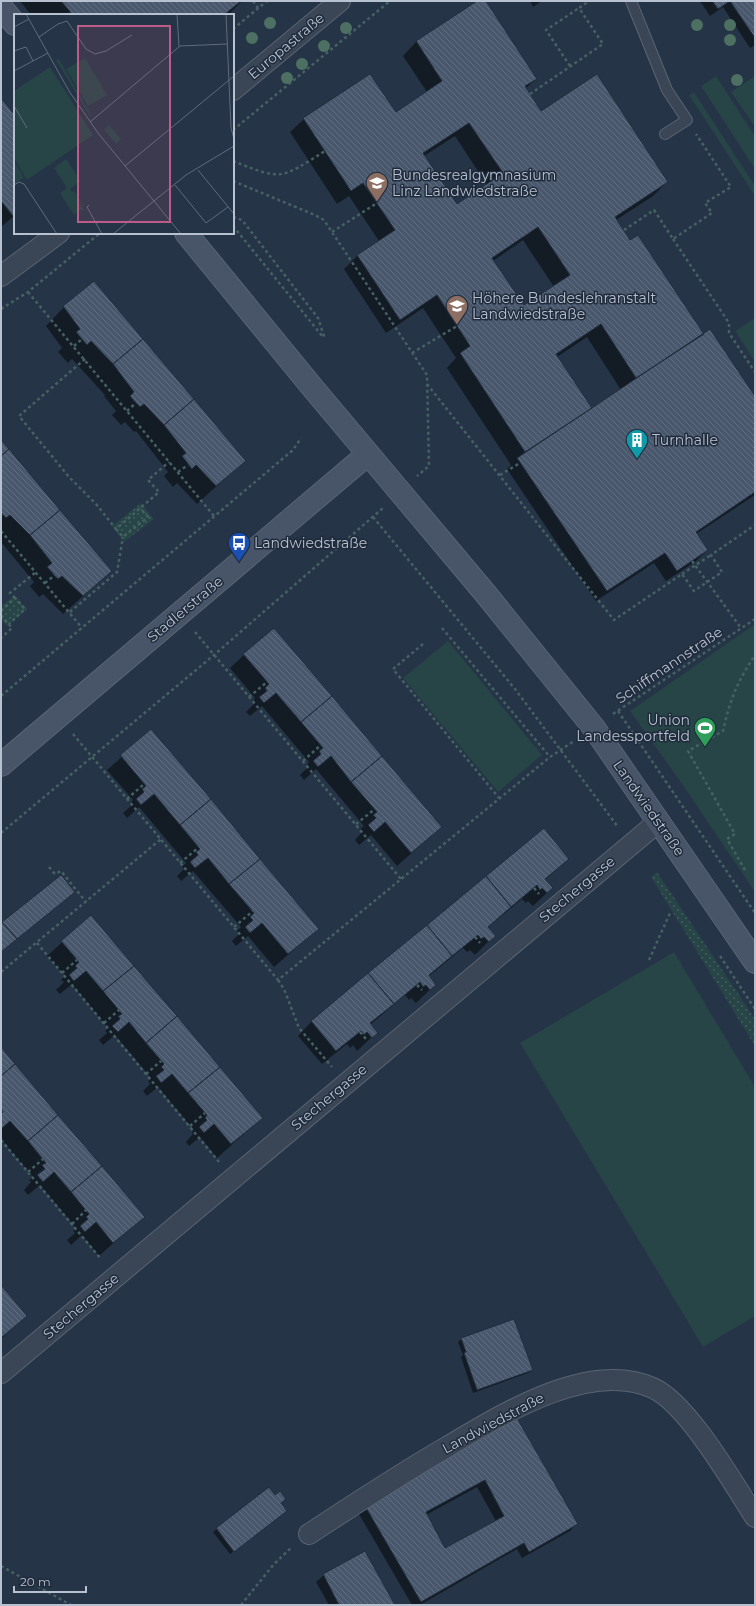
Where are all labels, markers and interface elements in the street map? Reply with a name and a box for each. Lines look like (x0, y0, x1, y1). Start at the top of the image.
street label: Europastraße (244, 9, 328, 83)
inset map (14, 14, 234, 234)
place label: Bundesrealgymnasium Linz Landwiedstraße (392, 166, 556, 200)
school or university icon: Bundesrealgymnasium Linz Landwiedstraße (364, 170, 390, 203)
place label: Höhere Bundeslehranstalt Landwiedstraße (472, 289, 656, 323)
school or university icon: Höhere Bundeslehranstalt Landwiedstraße (444, 293, 470, 326)
building icon: Turnhalle (624, 427, 650, 460)
place label: Turnhalle (652, 431, 718, 449)
bus stop icon: Landwiedstraße (226, 530, 252, 563)
place label: Landwiedstraße (254, 534, 367, 552)
street label: Stadlerstraße (144, 572, 226, 646)
street label: Schiffmannstraße (612, 623, 726, 707)
place label: Union Landessportfeld (576, 711, 690, 745)
sports icon: Union Landessportfeld (692, 715, 718, 748)
street label: Landwiedstraße (609, 757, 689, 859)
street label: Stechergasse (535, 852, 619, 926)
street label: Stechergasse (287, 1060, 371, 1134)
street label: Stechergasse (39, 1269, 123, 1343)
street label: Landwiedstraße (439, 1388, 547, 1458)
scale bar (14, 1568, 86, 1594)
text: 20 m (20, 1574, 51, 1589)

